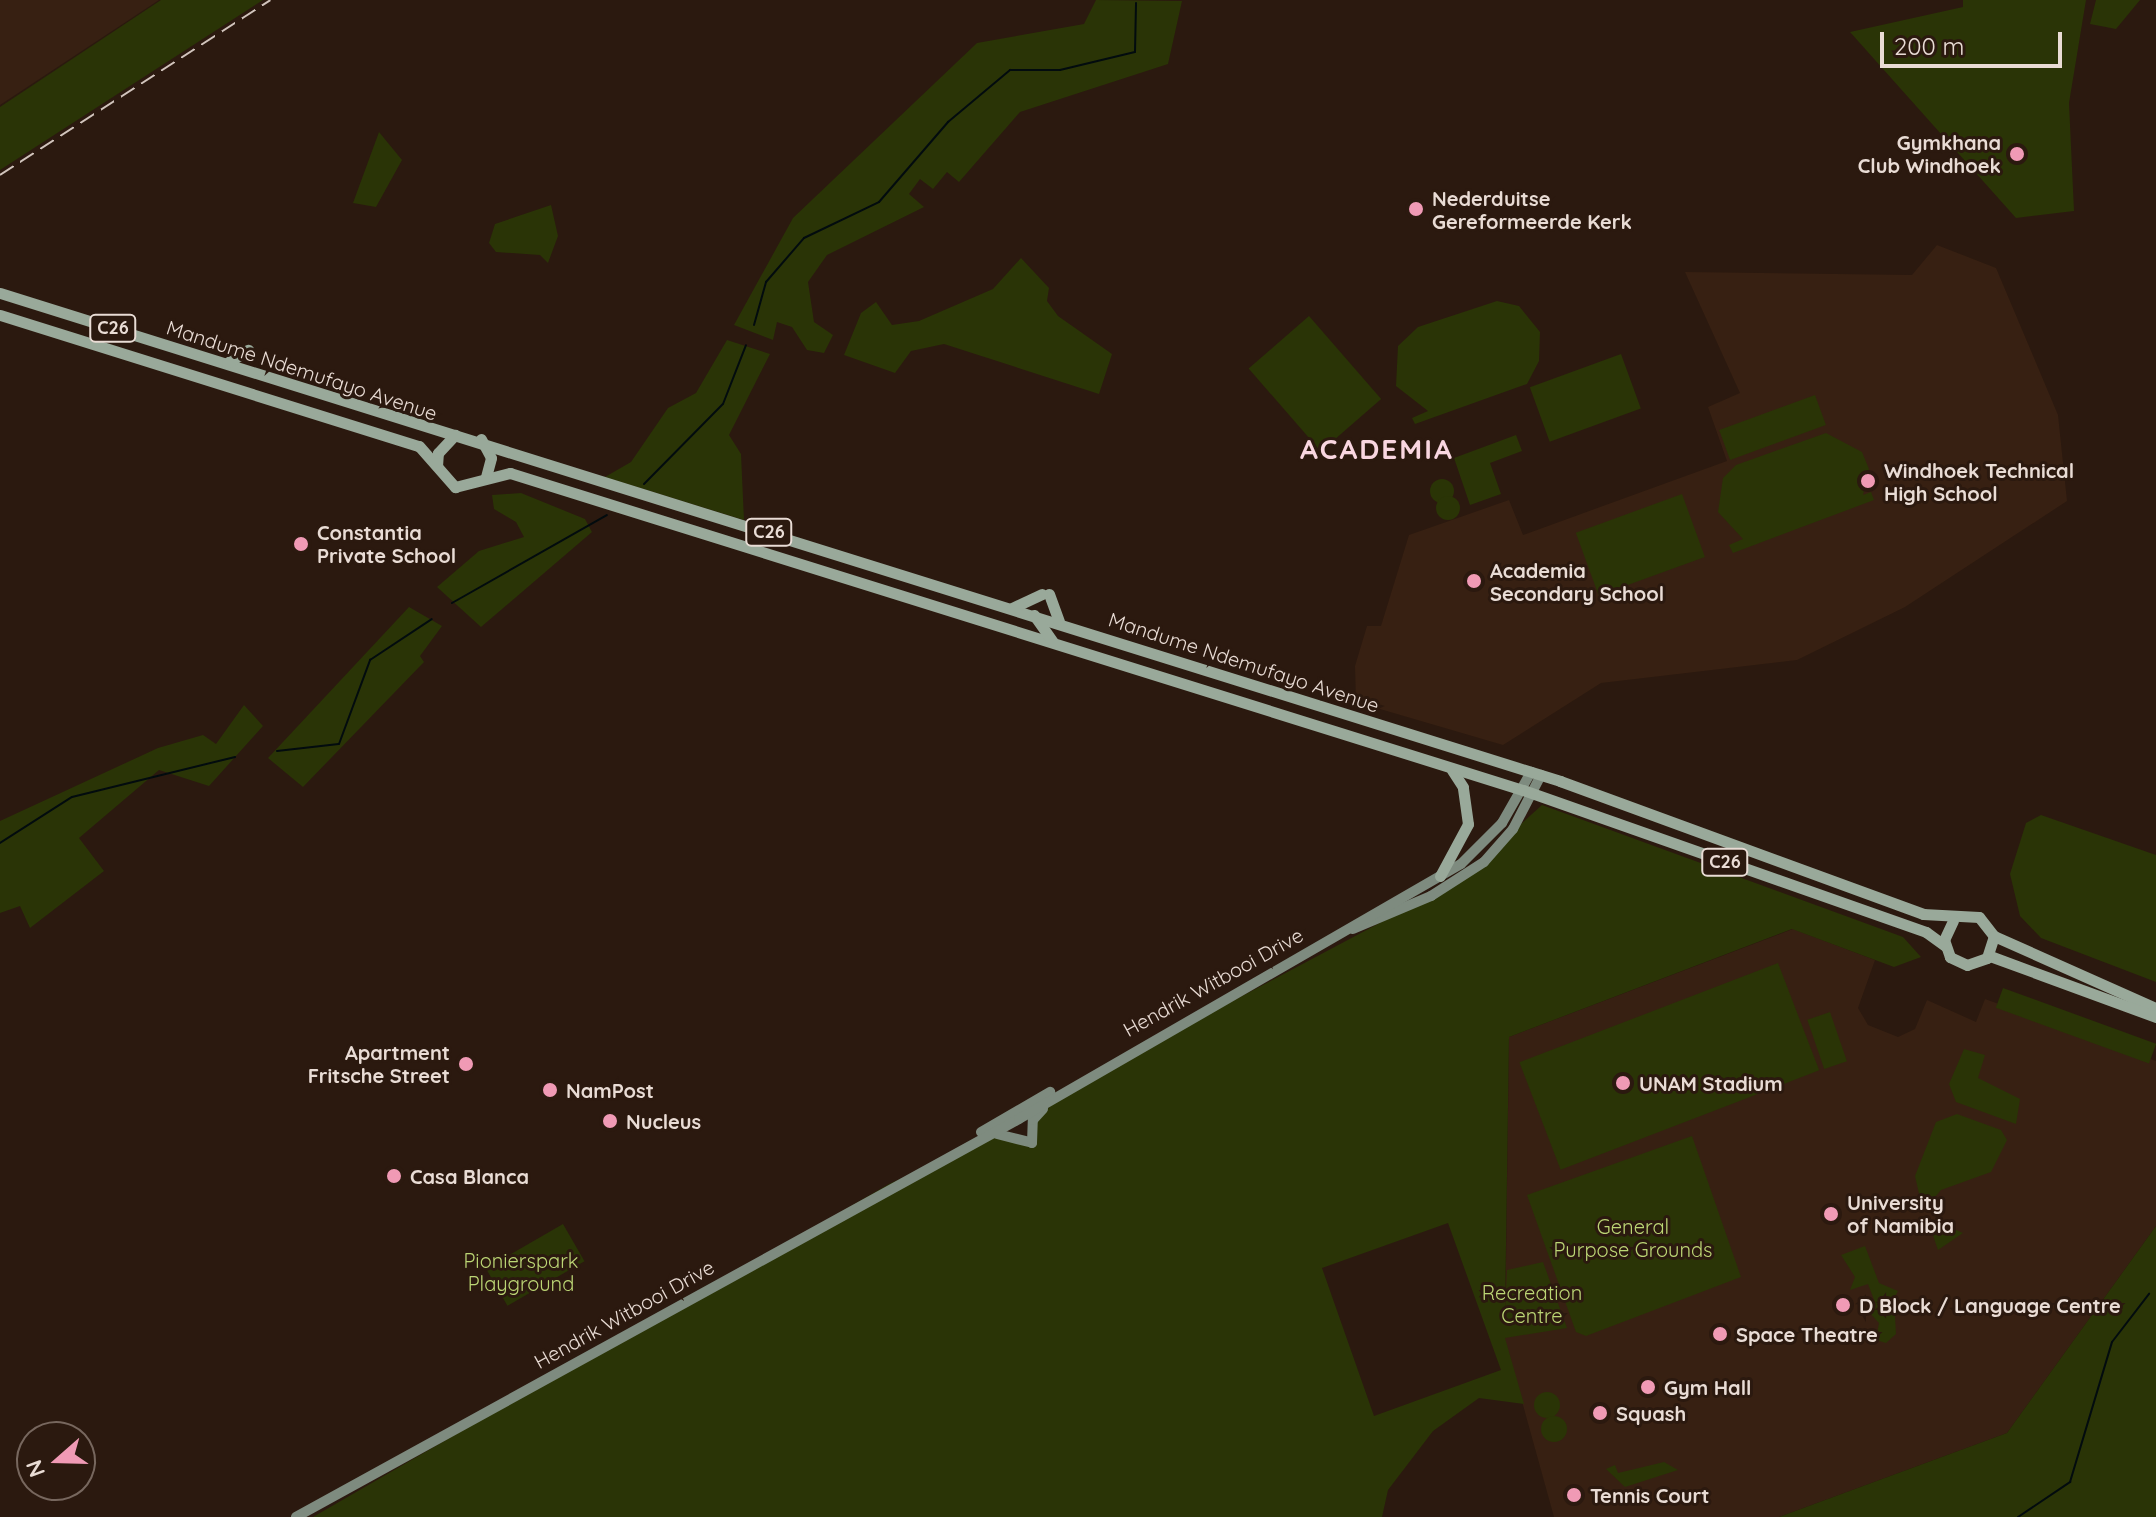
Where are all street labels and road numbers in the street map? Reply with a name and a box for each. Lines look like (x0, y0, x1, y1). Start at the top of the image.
road number: C26 (89, 314, 137, 342)
street label: Mandume Ndemufayo Avenue (164, 315, 440, 425)
road number: C26 (745, 518, 793, 546)
street label: Mandume Ndemufayo Avenue (1106, 607, 1382, 717)
road number: C26 (1701, 848, 1749, 876)
street label: Hendrik Witbooi Drive (1119, 923, 1307, 1041)
street label: Hendrik Witbooi Drive (530, 1255, 718, 1373)

